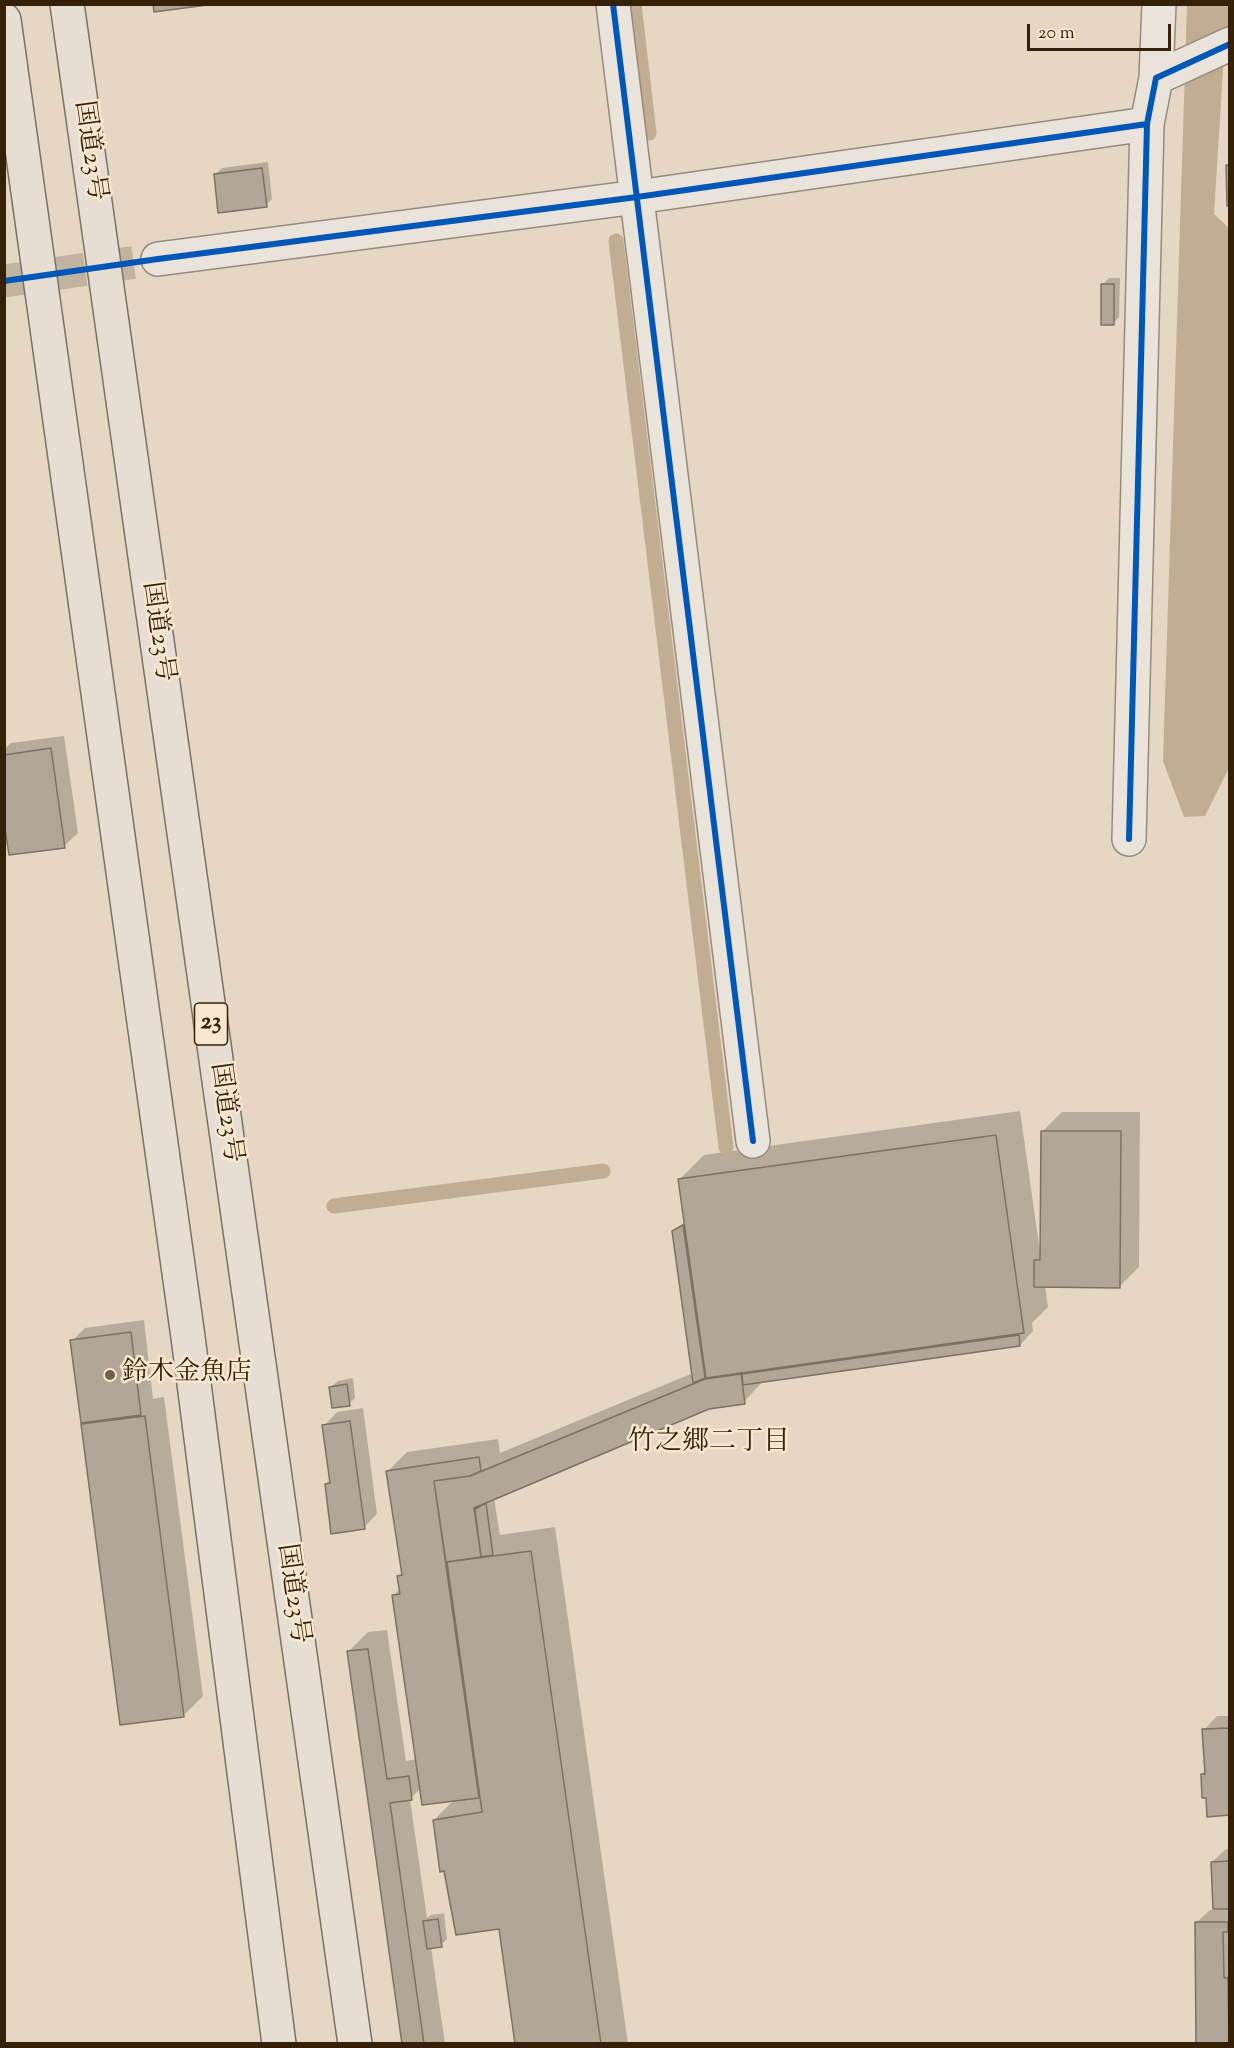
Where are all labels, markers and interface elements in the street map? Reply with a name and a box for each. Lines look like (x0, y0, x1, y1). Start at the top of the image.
scale bar (1030, 12, 1174, 50)
text: 20 m (1038, 21, 1075, 47)
street label: 国道23号 (66, 99, 110, 203)
street label: 国道23号 (134, 580, 178, 684)
road number: 23 (194, 1003, 228, 1045)
street label: 国道23号 (202, 1061, 246, 1165)
place label: 鈴木金魚店 (122, 1359, 252, 1391)
marker: 鈴木金魚店 (103, 1368, 117, 1382)
district label: 竹之郷二丁目 (628, 1428, 790, 1460)
street label: 国道23号 (269, 1542, 313, 1646)

